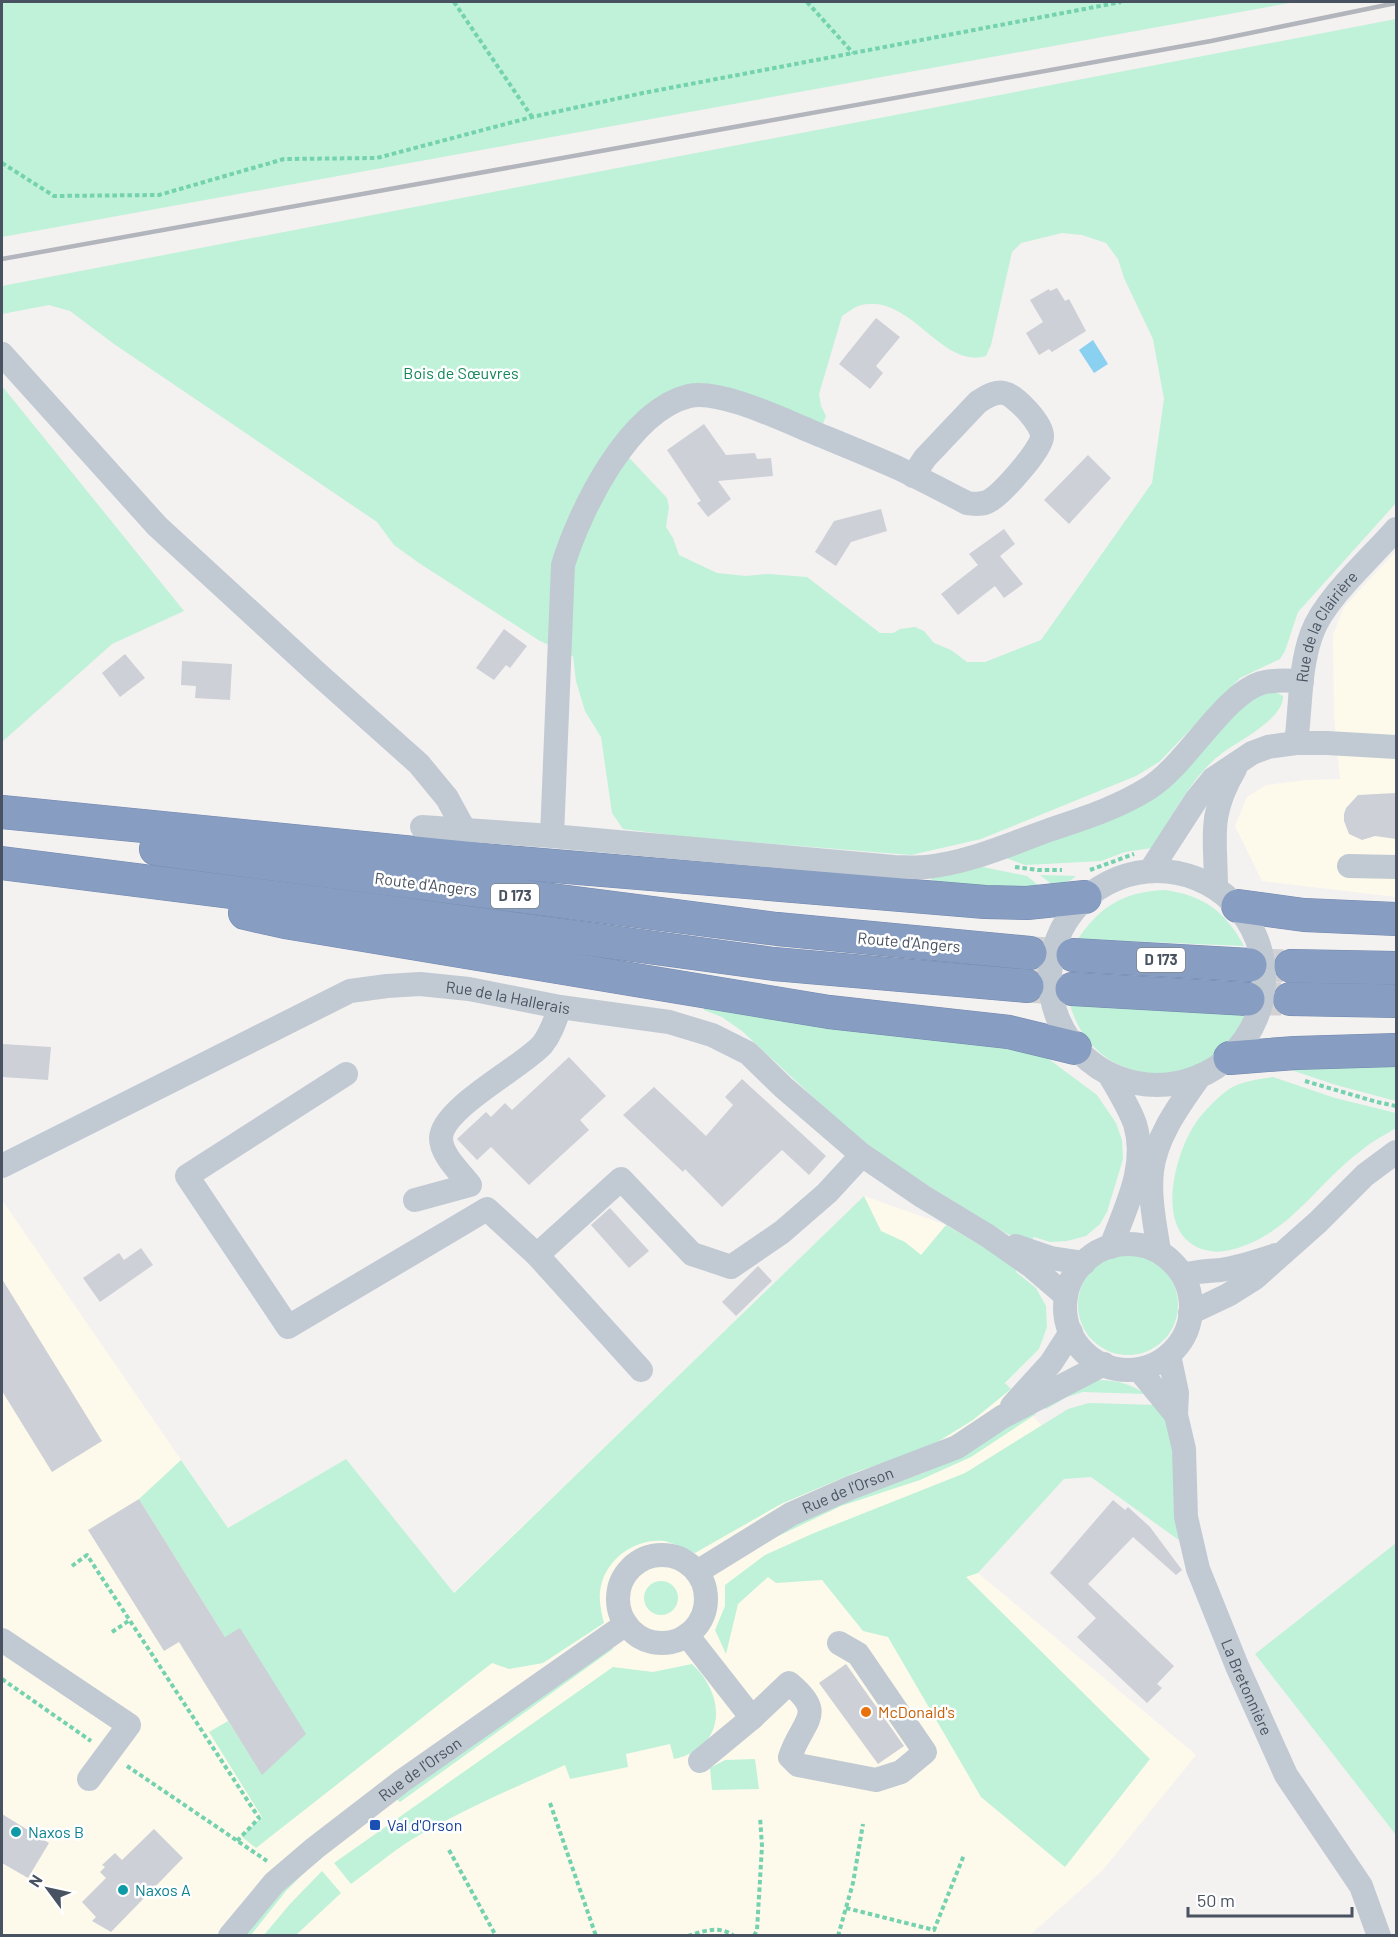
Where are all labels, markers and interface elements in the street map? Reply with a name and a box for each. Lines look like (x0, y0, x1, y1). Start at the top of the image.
park label: Bois de Sœuvres (403, 363, 519, 382)
street label: Rue de la Clairière (1292, 567, 1361, 683)
street label: Route d'Angers (374, 868, 478, 899)
road number: D 173 (491, 884, 539, 908)
street label: Route d'Angers (857, 928, 961, 955)
road number: D 173 (1137, 948, 1185, 972)
street label: Rue de la Hallerais (445, 977, 571, 1017)
street label: Rue de l'Orson (799, 1462, 896, 1517)
street label: La Bretonnière (1218, 1636, 1277, 1738)
place label: McDonald's (878, 1702, 955, 1721)
marker: McDonald's (859, 1705, 873, 1719)
street label: Rue de l'Orson (374, 1733, 464, 1805)
place label: Val d'Orson (387, 1815, 462, 1834)
marker: Val d'Orson (368, 1818, 382, 1832)
place label: Naxos B (28, 1822, 84, 1841)
marker: Naxos B (9, 1825, 23, 1839)
north arrow (18, 1859, 78, 1919)
text: N (24, 1871, 46, 1890)
place label: Naxos A (135, 1880, 191, 1899)
scale bar (1188, 1880, 1352, 1918)
marker: Naxos A (116, 1883, 130, 1897)
text: 50 m (1197, 1889, 1235, 1911)

